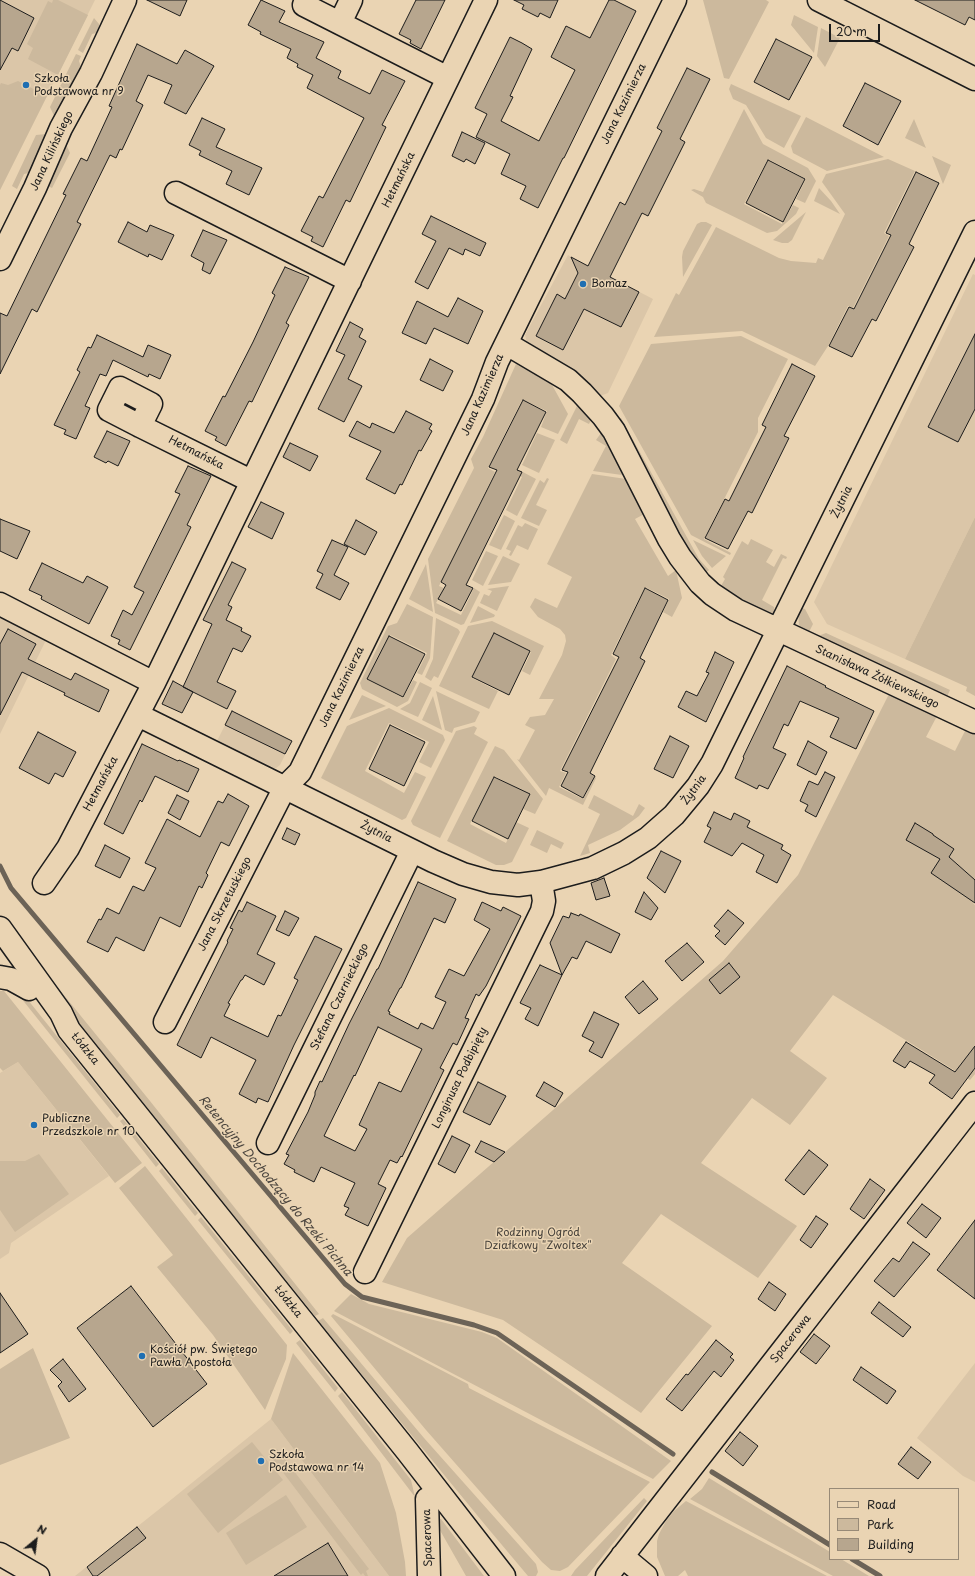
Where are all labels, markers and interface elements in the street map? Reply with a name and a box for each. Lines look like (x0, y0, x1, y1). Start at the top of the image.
scale bar (831, 16, 882, 42)
text: 20 m (836, 22, 867, 40)
street label: Jana Kazimierza (599, 61, 649, 147)
place label: Szkoła Podstawowa nr 9 (34, 72, 124, 98)
marker: Szkoła Podstawowa nr 9 (21, 80, 31, 90)
street label: Jana Kilińskiego (28, 109, 76, 193)
street label: Hetmańska (380, 150, 418, 210)
place label: Bomaz (591, 277, 627, 291)
marker: Bomaz (578, 279, 588, 289)
street label: Jana Kazimierza (459, 352, 507, 438)
street label: Hetmańska (166, 433, 226, 473)
street label: Żytnia (829, 484, 855, 520)
street label: Stanisława Żółkiewskiego (813, 642, 941, 712)
street label: Jana Kazimierza (317, 644, 367, 730)
street label: Hetmańska (81, 754, 121, 814)
street label: Żytnia (679, 772, 709, 808)
street label: Żytnia (358, 818, 394, 846)
street label: Jana Skrzetuskiego (195, 855, 255, 953)
street label: Stefana Czarnieckiego (308, 941, 372, 1053)
street label: Longinusa Podbipięty (430, 1025, 490, 1131)
street label: Łódzka (68, 1030, 102, 1068)
water label: Retencyjny Dochodzący do Rzeki Pichna (195, 1093, 355, 1279)
place label: Publiczne Przedszkole nr 10 (42, 1112, 135, 1138)
marker: Publiczne Przedszkole nr 10 (29, 1120, 39, 1130)
park label: Rodzinny Ogród Działkowy "Zwoltex" (484, 1226, 592, 1252)
street label: Łódzka (271, 1283, 305, 1321)
street label: Spacerowa (768, 1312, 814, 1366)
place label: Kościół pw. Świętego Pawła Apostoła (150, 1343, 258, 1369)
marker: Kościół pw. Świętego Pawła Apostoła (137, 1351, 147, 1361)
place label: Szkoła Podstawowa nr 14 (269, 1448, 364, 1474)
marker: Szkoła Podstawowa nr 14 (256, 1456, 266, 1466)
legend (829, 1488, 959, 1560)
text: Road (867, 1495, 896, 1513)
street label: Spacerowa (420, 1509, 436, 1567)
text: Park (867, 1515, 894, 1533)
north arrow (16, 1520, 56, 1560)
text: N (34, 1520, 50, 1539)
text: Building (867, 1535, 914, 1553)

